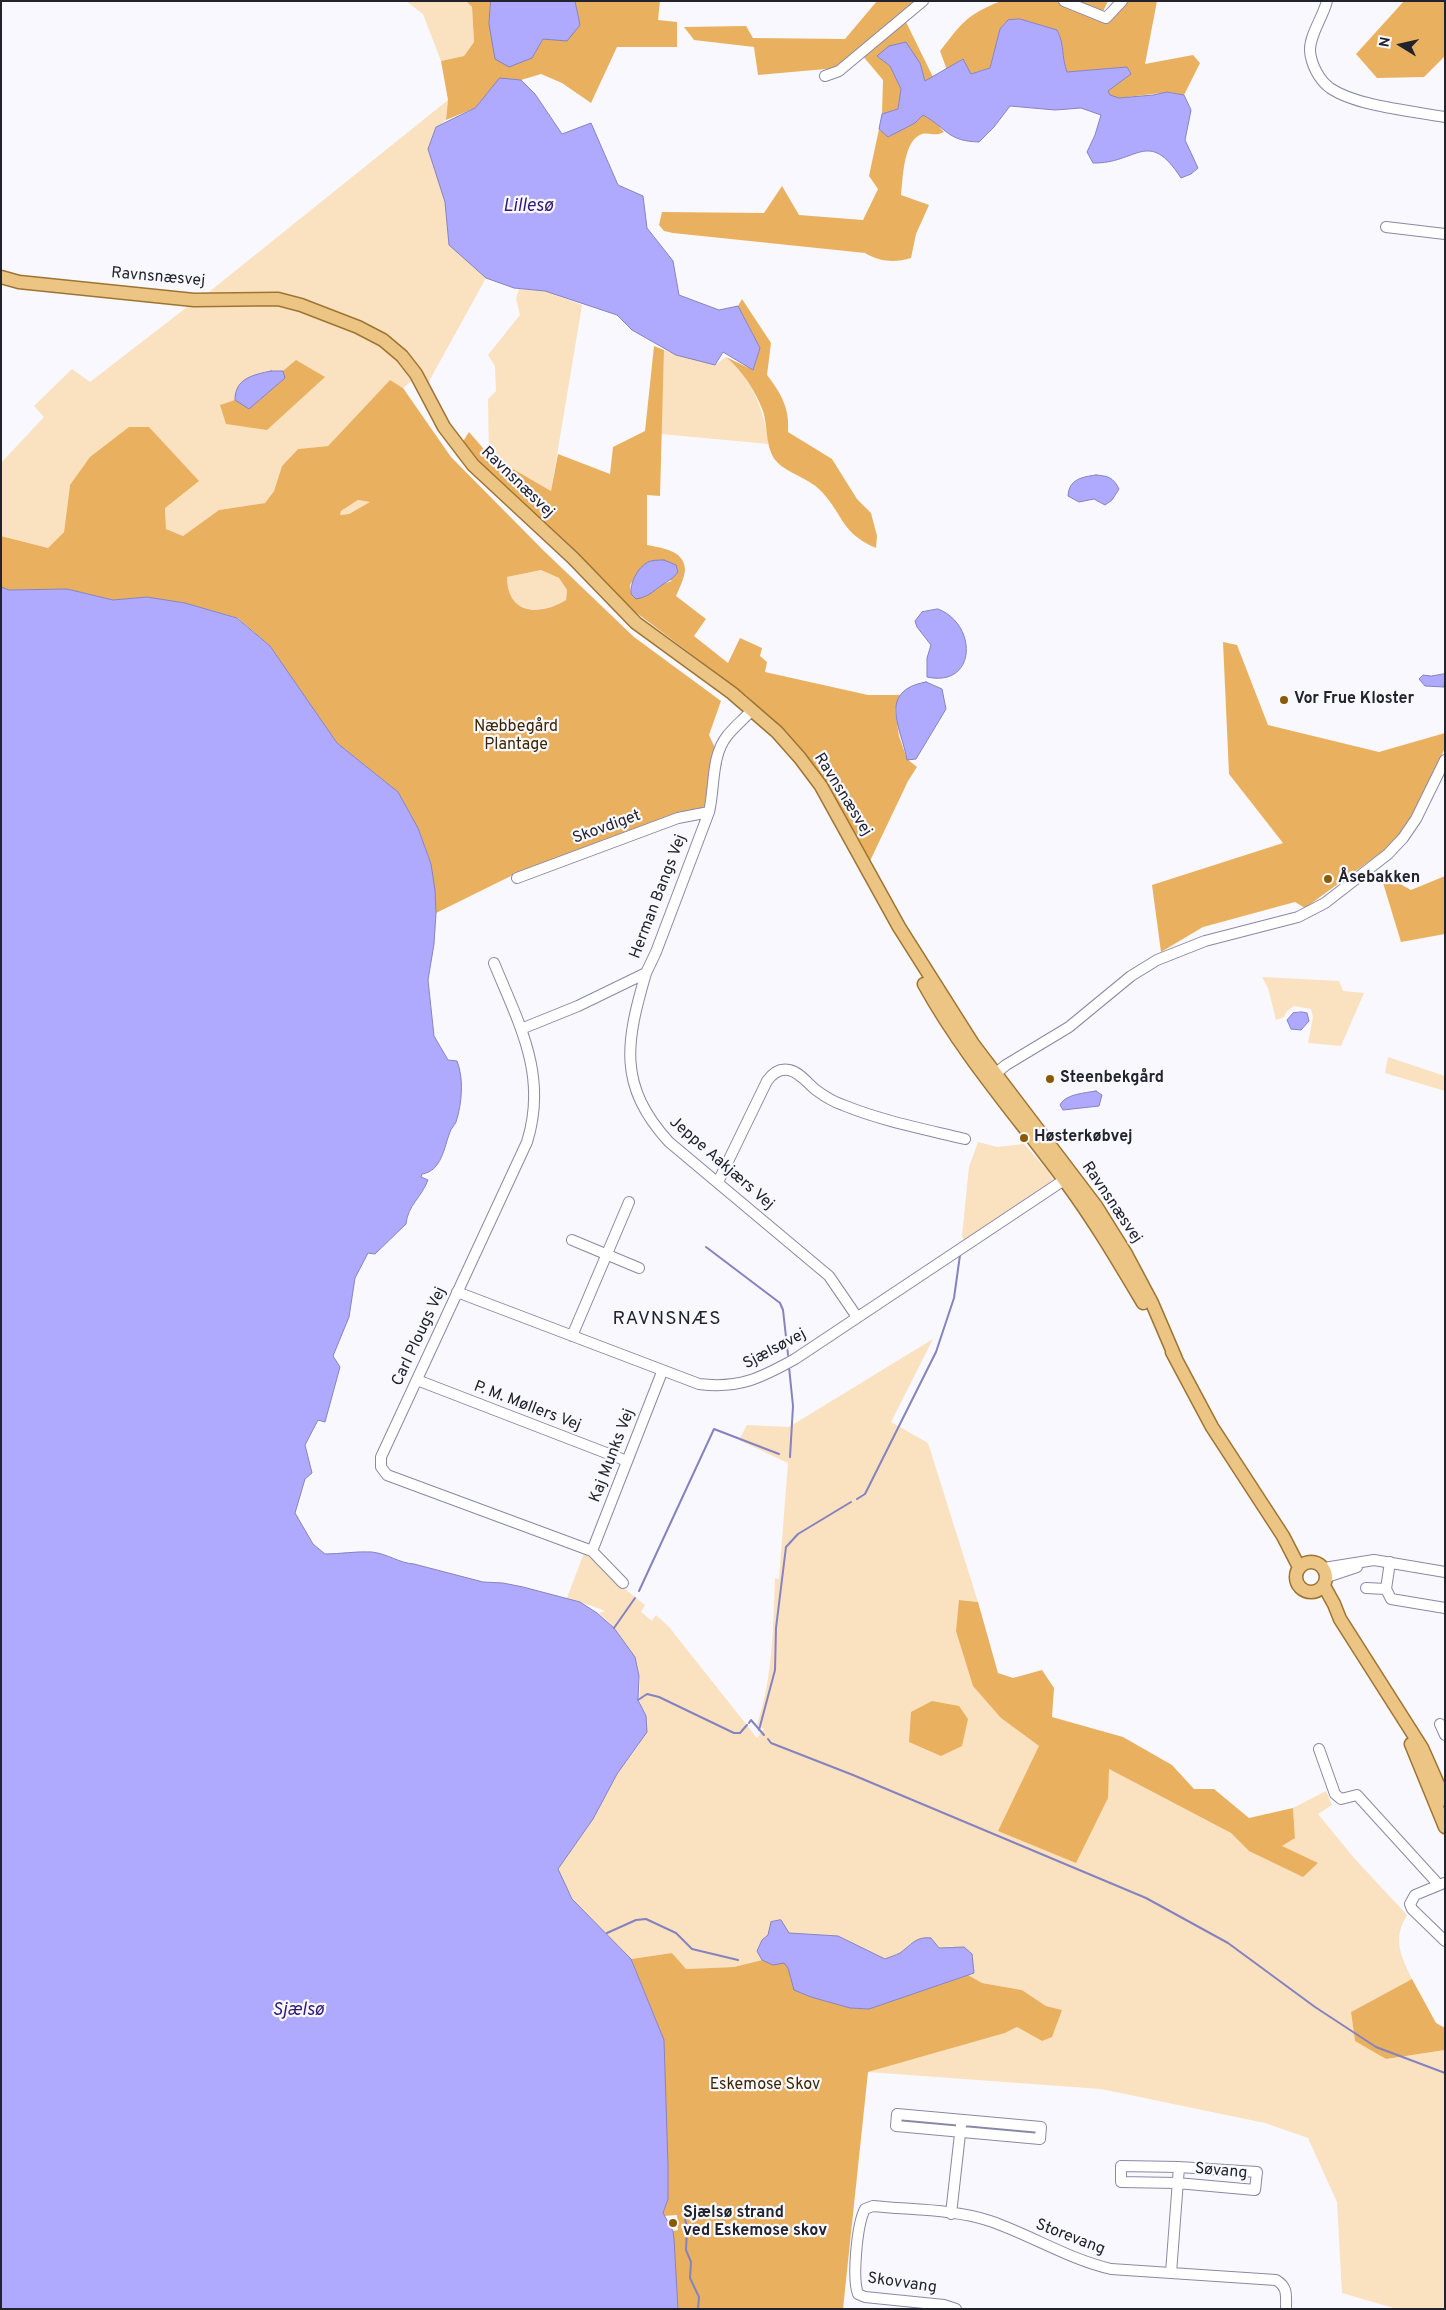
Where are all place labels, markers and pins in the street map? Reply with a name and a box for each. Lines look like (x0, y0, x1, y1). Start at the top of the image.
place label: Vor Frue Kloster (1294, 690, 1414, 710)
marker: Vor Frue Kloster (1278, 694, 1290, 706)
place label: Åsebakken (1338, 869, 1420, 889)
marker: Åsebakken (1322, 873, 1334, 885)
place label: Steenbekgård (1060, 1069, 1164, 1089)
marker: Steenbekgård (1044, 1073, 1056, 1085)
place label: Høsterkøbvej (1034, 1128, 1133, 1148)
marker: Høsterkøbvej (1018, 1132, 1030, 1144)
place label: Sjælsø strand ved Eskemose skov (683, 2204, 827, 2242)
marker: Sjælsø strand ved Eskemose skov (667, 2217, 679, 2229)

